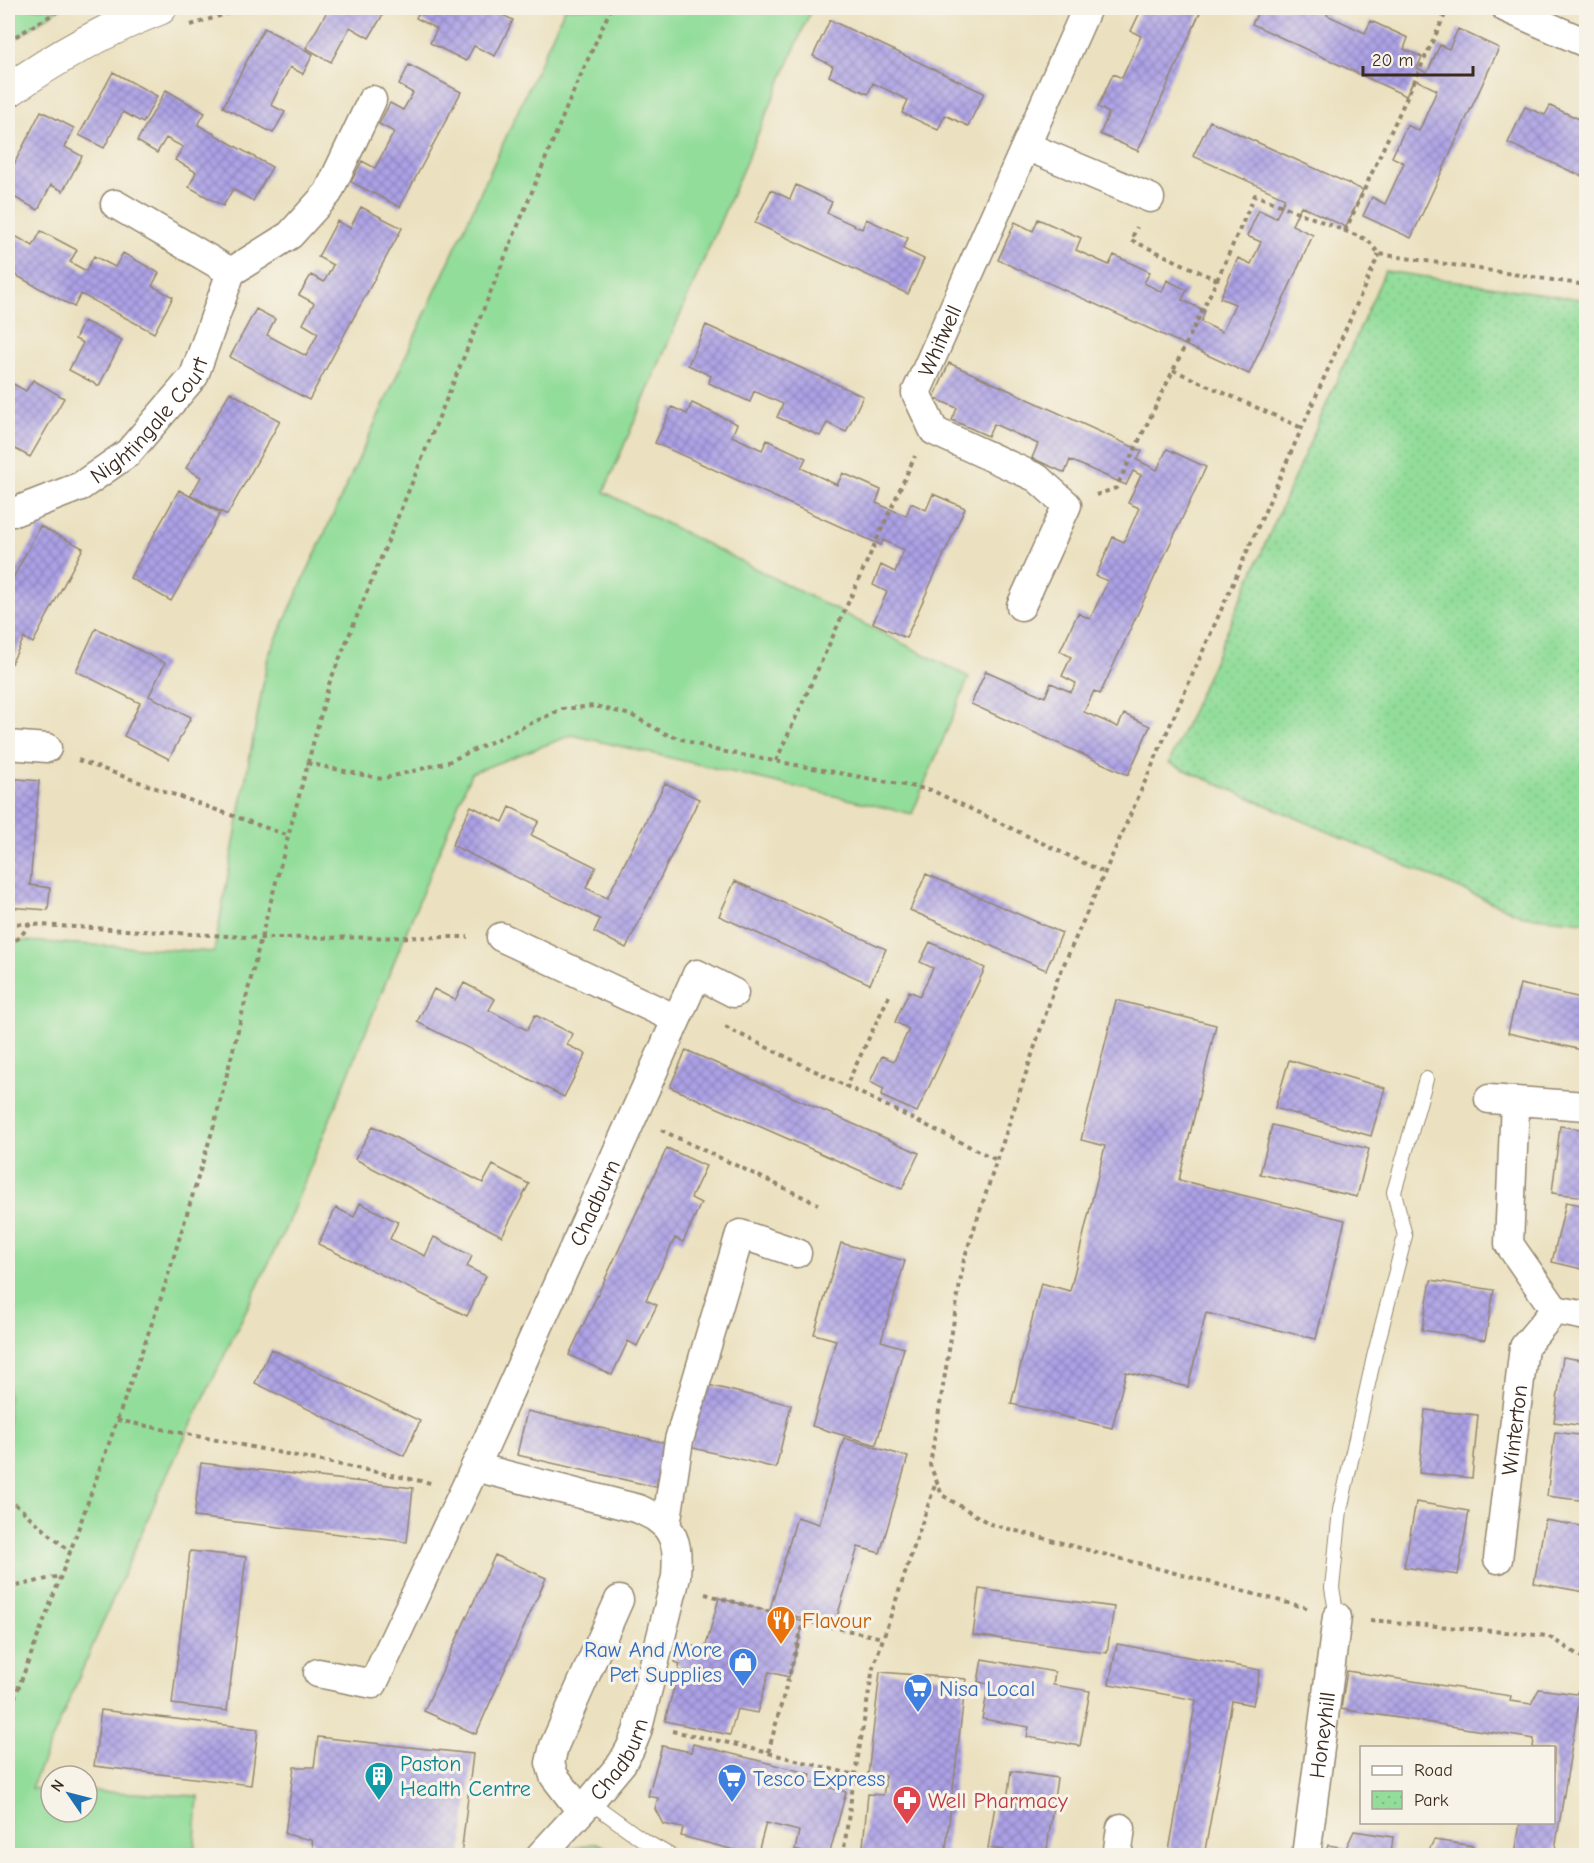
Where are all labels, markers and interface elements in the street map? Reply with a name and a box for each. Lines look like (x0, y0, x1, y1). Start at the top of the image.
scale bar (1363, 39, 1472, 77)
text: 20 m (1372, 50, 1413, 71)
street label: Whitwell (913, 301, 967, 381)
street label: Nightingale Court (86, 353, 214, 489)
street label: Chadburn (564, 1156, 626, 1250)
street label: Winterton (1496, 1383, 1533, 1477)
restaurant icon: Flavour (765, 1604, 797, 1646)
place label: Flavour (802, 1608, 872, 1634)
place label: Raw And More Pet Supplies (584, 1637, 722, 1688)
shop icon: Raw And More Pet Supplies (727, 1646, 759, 1688)
supermarket icon: Nisa Local (902, 1672, 934, 1714)
place label: Nisa Local (939, 1676, 1035, 1702)
street label: Honeyhill (1304, 1690, 1341, 1780)
street label: Chadburn (584, 1716, 654, 1806)
legend (1360, 1746, 1555, 1824)
place label: Paston Health Centre (400, 1751, 531, 1802)
building icon: Paston Health Centre (363, 1760, 395, 1802)
text: Road (1414, 1760, 1453, 1781)
supermarket icon: Tesco Express (716, 1762, 748, 1804)
north arrow (39, 1764, 99, 1824)
place label: Tesco Express (753, 1766, 885, 1792)
text: N (47, 1777, 68, 1795)
pharmacy icon: Well Pharmacy (891, 1784, 923, 1826)
place label: Well Pharmacy (928, 1788, 1068, 1814)
text: Park (1414, 1790, 1449, 1811)

